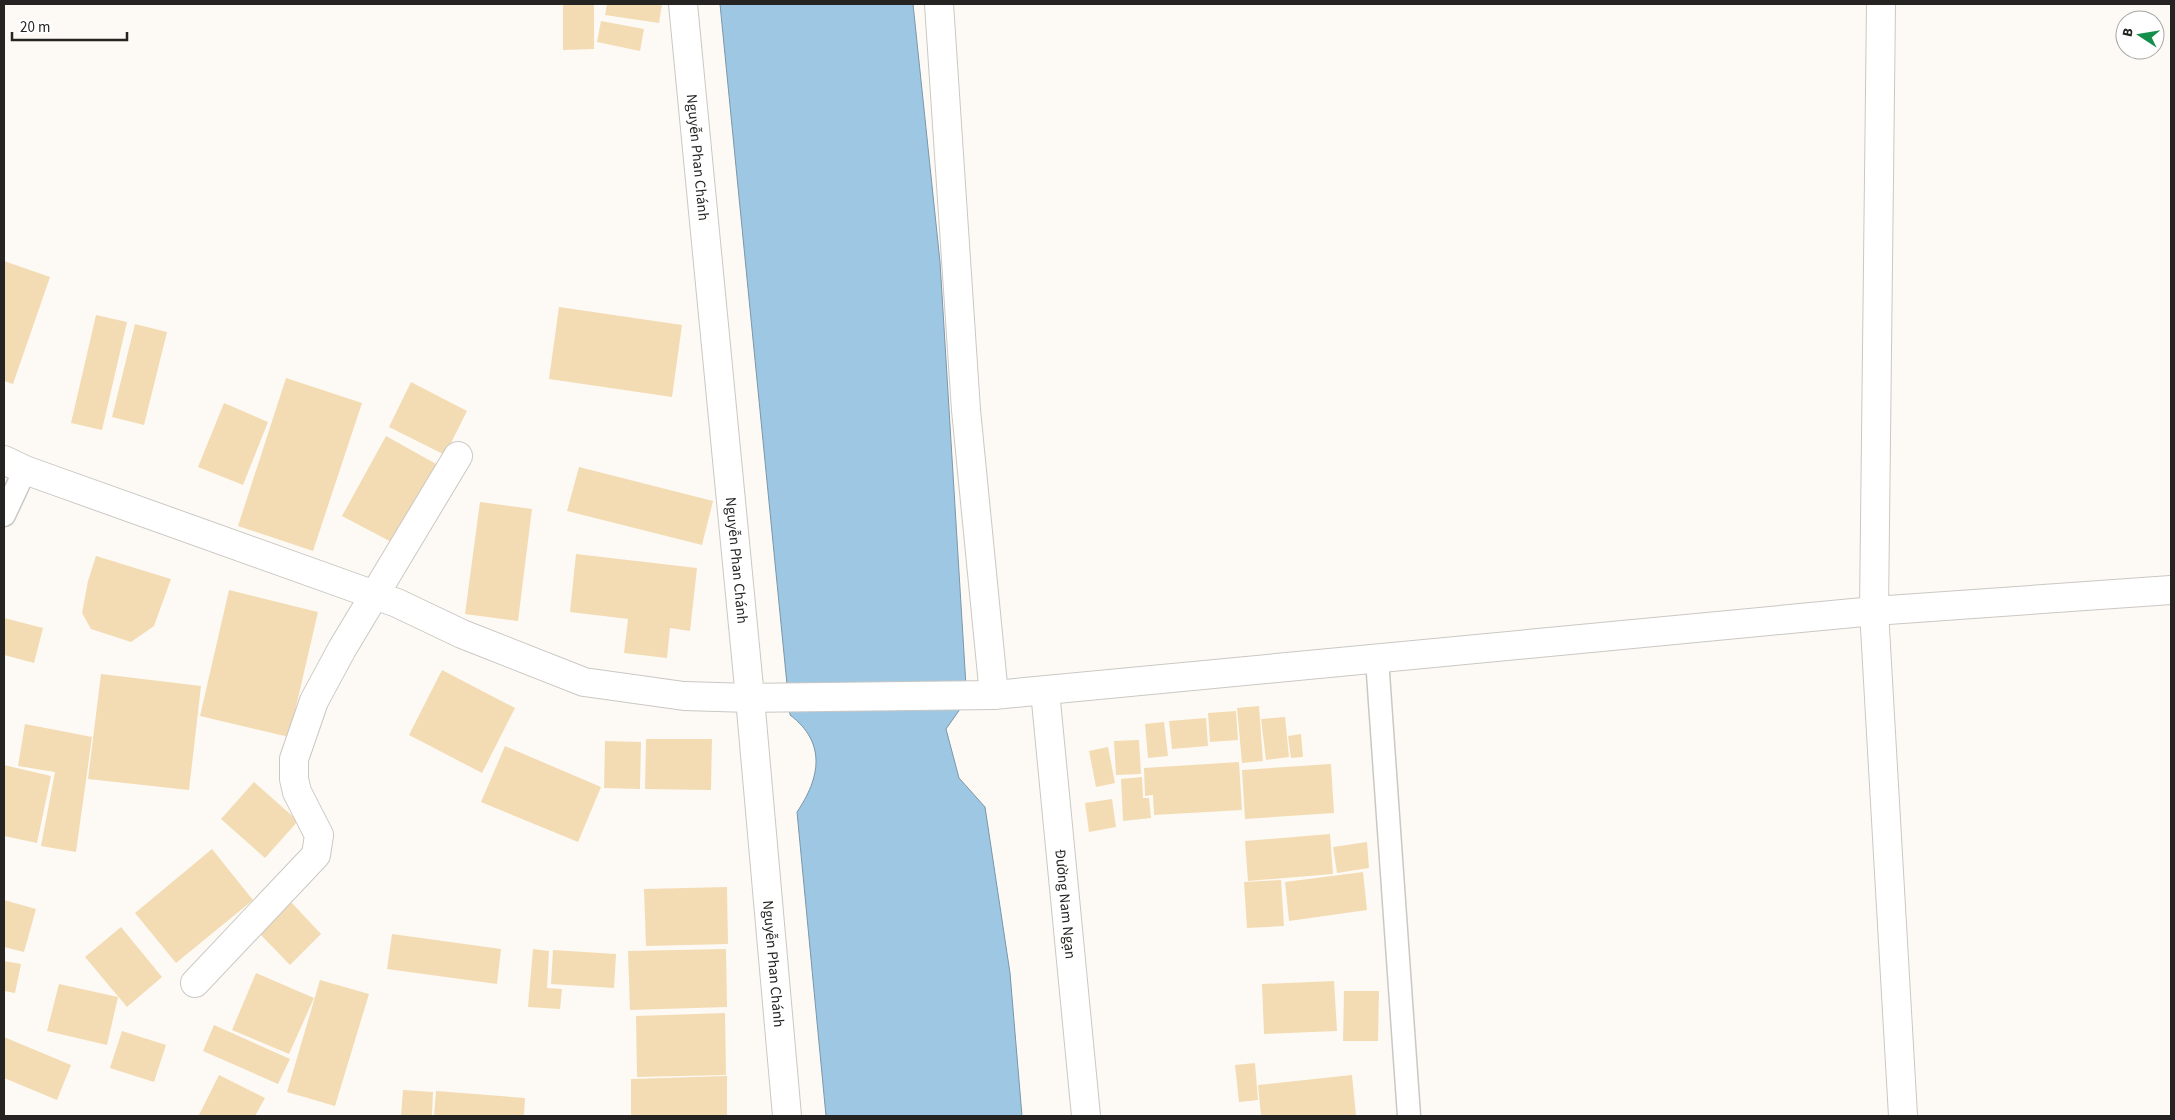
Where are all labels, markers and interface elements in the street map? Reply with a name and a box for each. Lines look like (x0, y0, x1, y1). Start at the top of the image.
scale bar (12, 10, 128, 42)
north arrow (2115, 10, 2165, 60)
text: 20 m (20, 17, 50, 38)
text: B (2118, 26, 2139, 39)
street label: Nguyễn Phan Chánh (681, 93, 714, 222)
street label: Nguyễn Phan Chánh (720, 496, 753, 625)
street label: Đường Nam Ngạn (1049, 848, 1081, 960)
street label: Nguyễn Phan Chánh (757, 899, 789, 1028)

